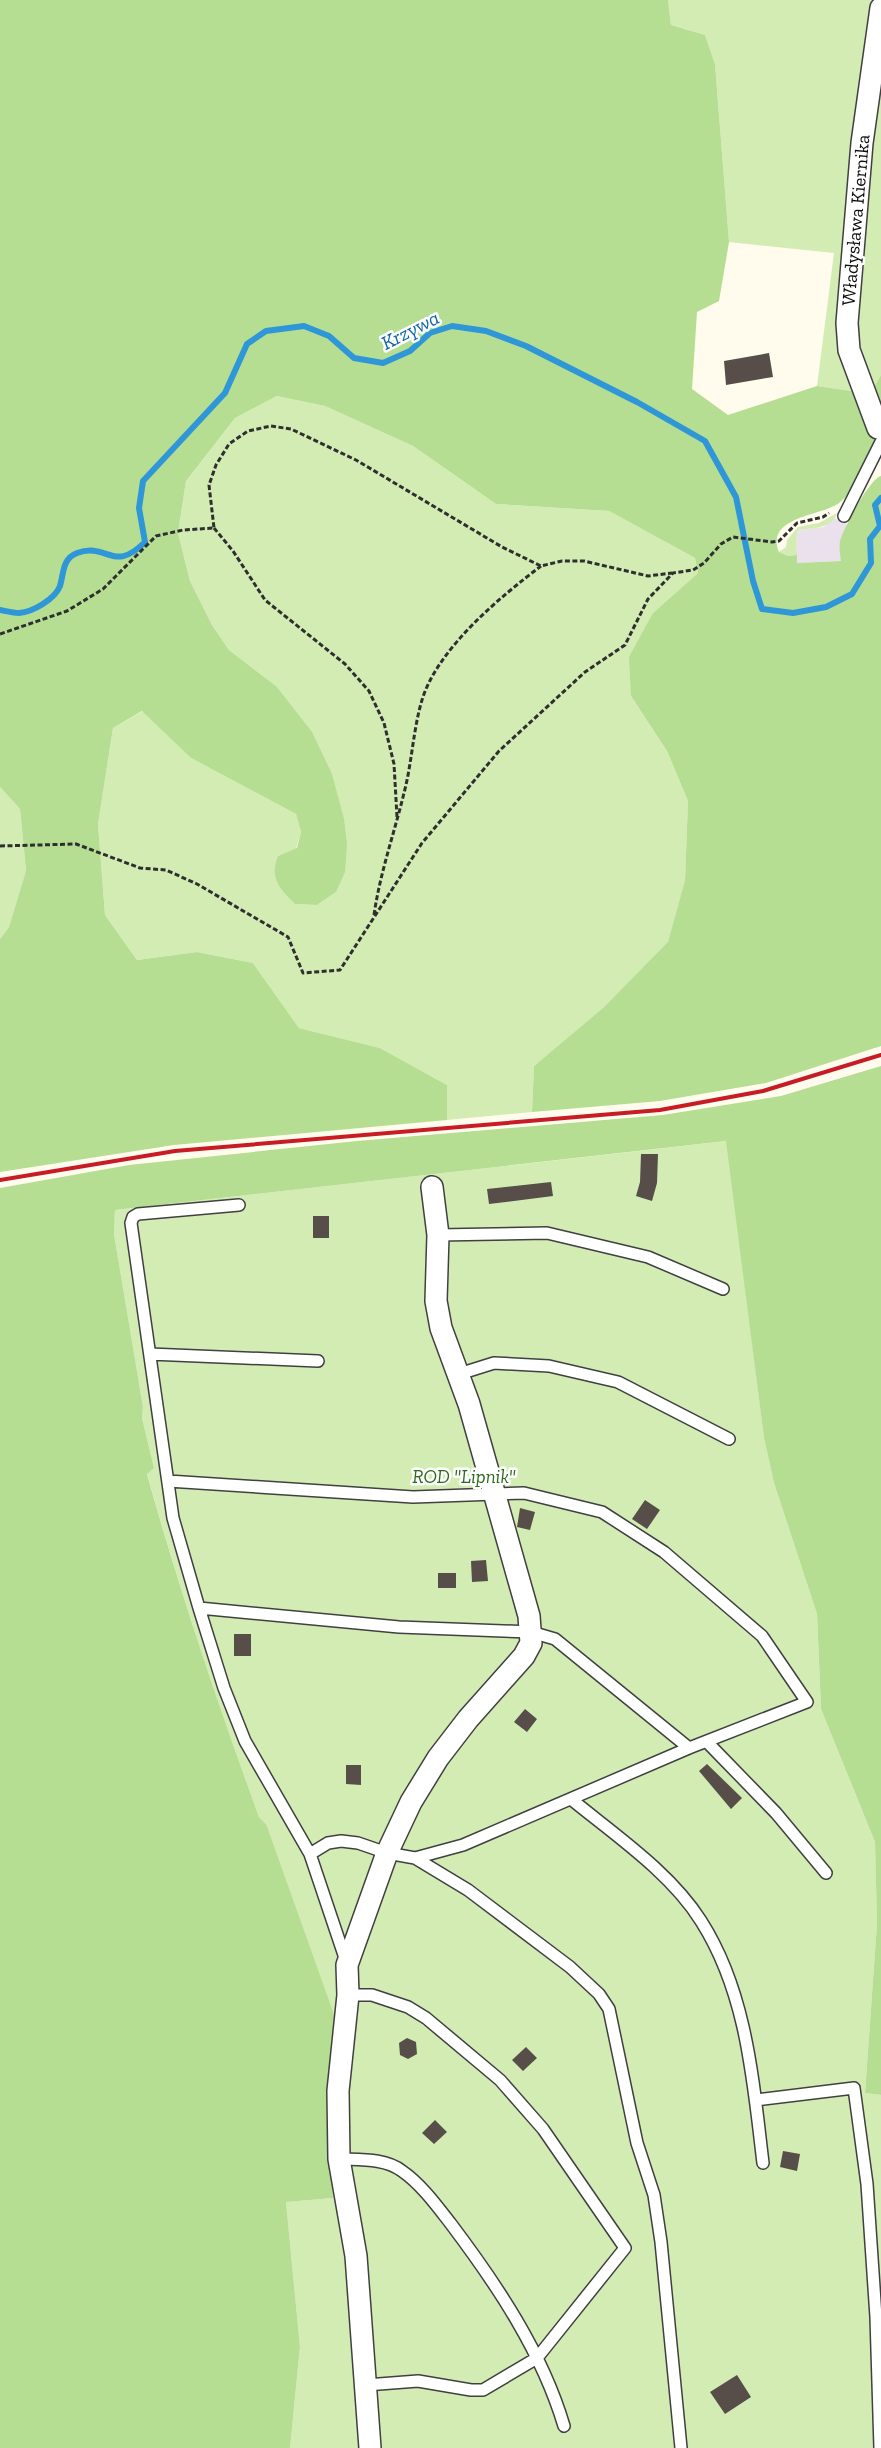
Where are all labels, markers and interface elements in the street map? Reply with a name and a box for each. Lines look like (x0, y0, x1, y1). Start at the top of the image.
street label: Władysława Kiernika (837, 133, 874, 307)
water label: Krzywa (377, 305, 443, 355)
park label: ROD "Lipnik" (412, 1465, 516, 1488)

